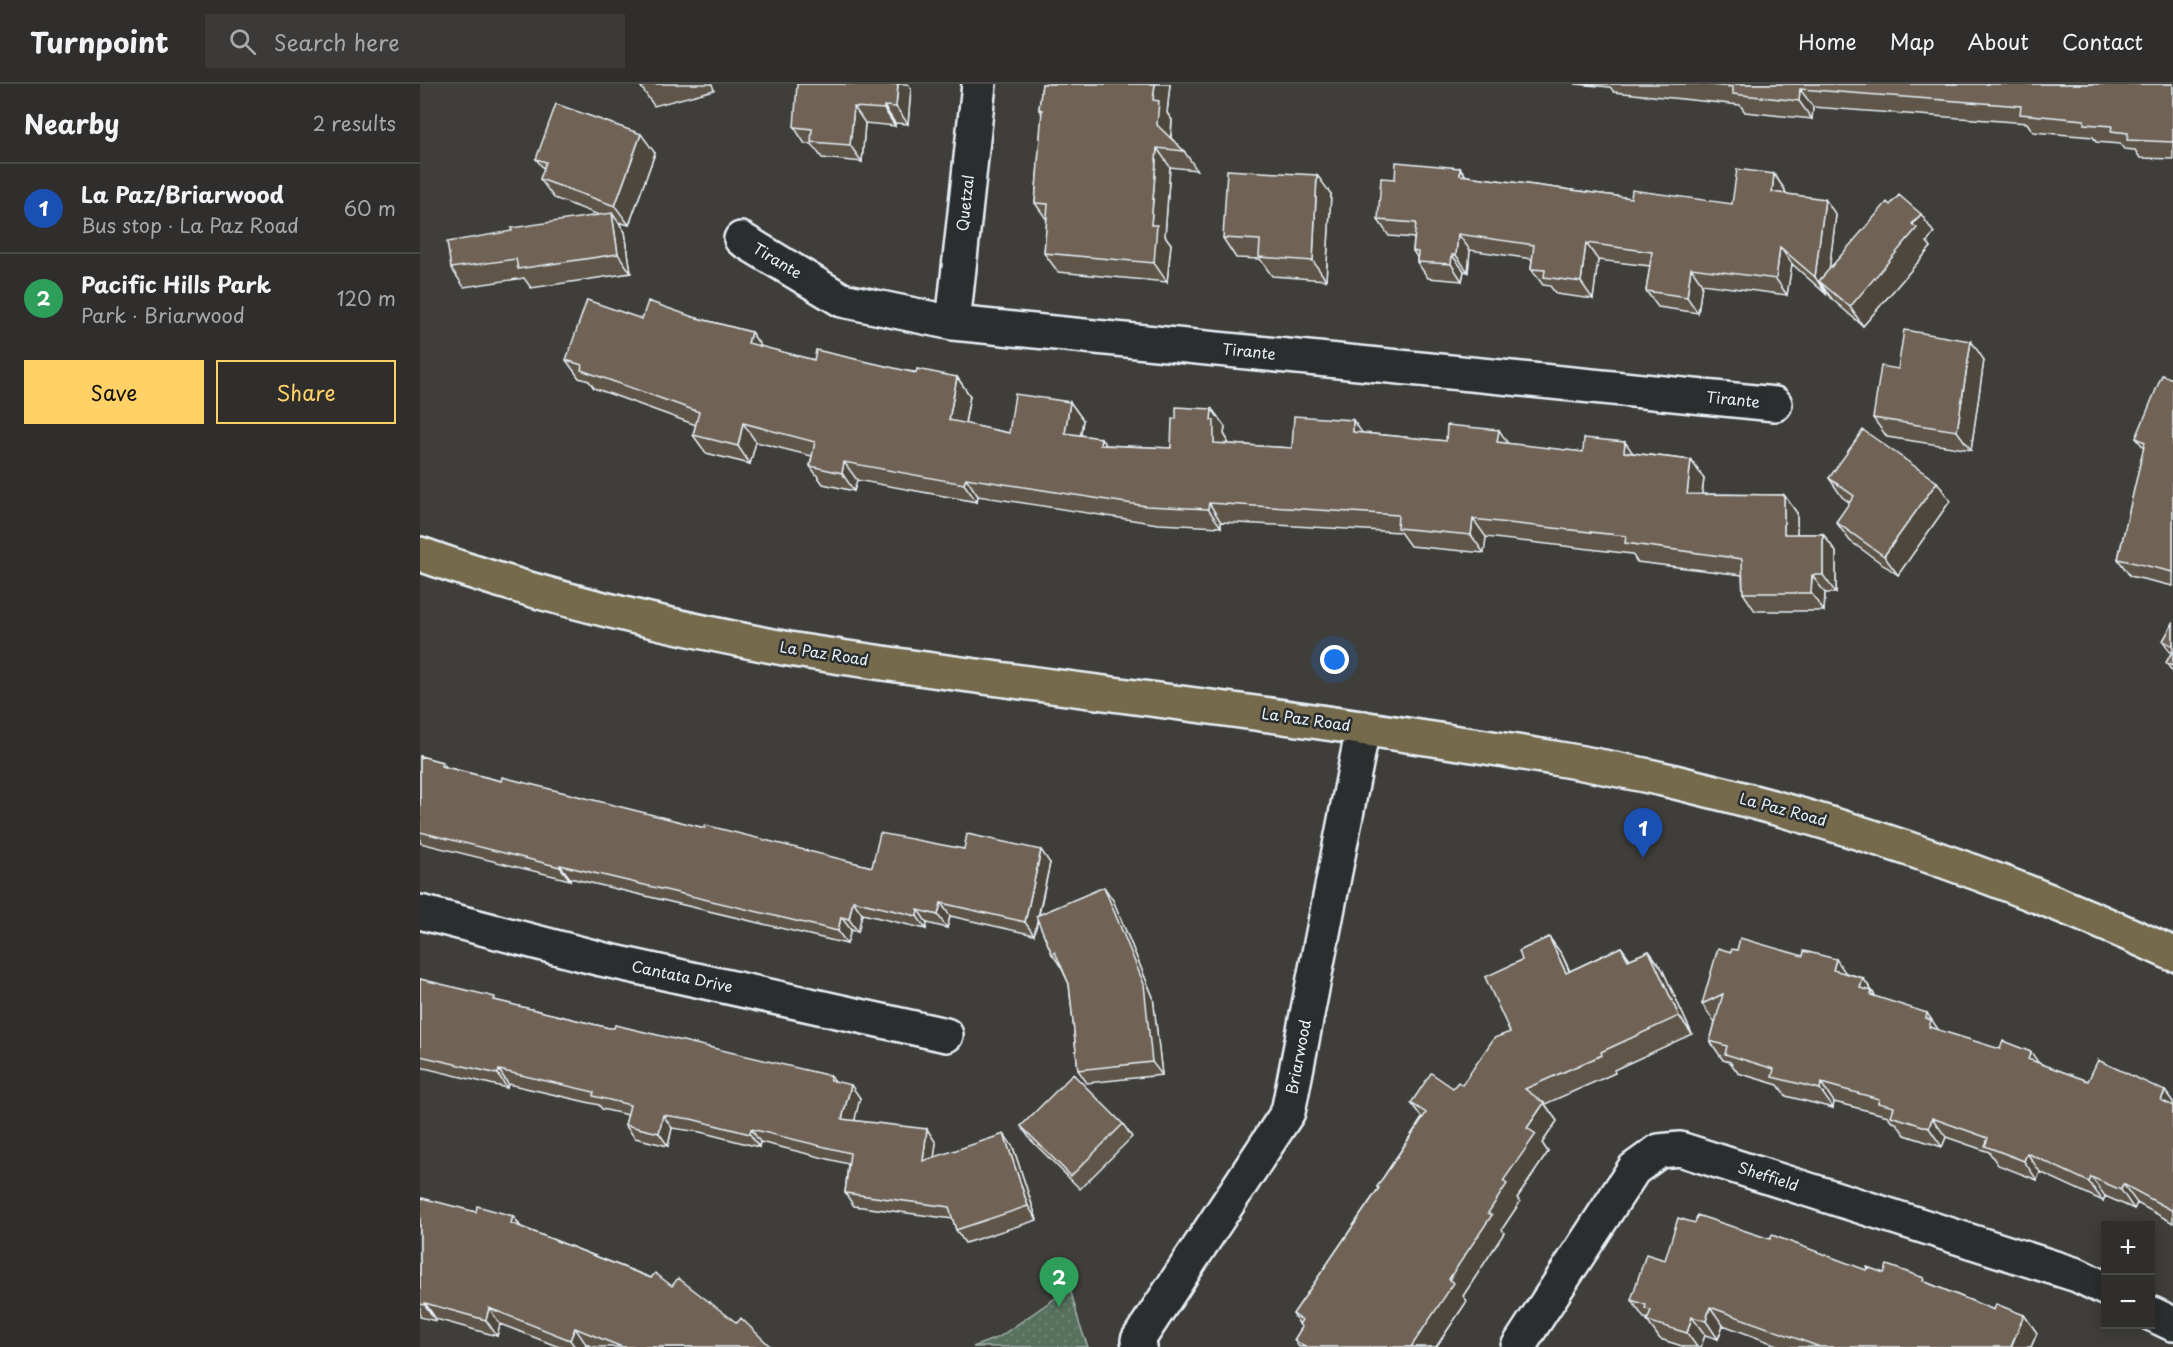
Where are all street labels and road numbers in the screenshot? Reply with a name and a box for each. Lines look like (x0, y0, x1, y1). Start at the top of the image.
street label: Quetzal (950, 173, 979, 232)
street label: Tirante (749, 236, 807, 283)
street label: Tirante (1221, 336, 1277, 365)
street label: Tirante (1705, 384, 1761, 413)
street label: La Paz Road (778, 634, 870, 671)
street label: La Paz Road (1260, 701, 1352, 736)
street label: La Paz Road (1737, 786, 1830, 831)
street label: Cantata Drive (630, 954, 735, 997)
street label: Briarwood (1279, 1017, 1316, 1096)
street label: Sheffield (1735, 1155, 1802, 1196)

